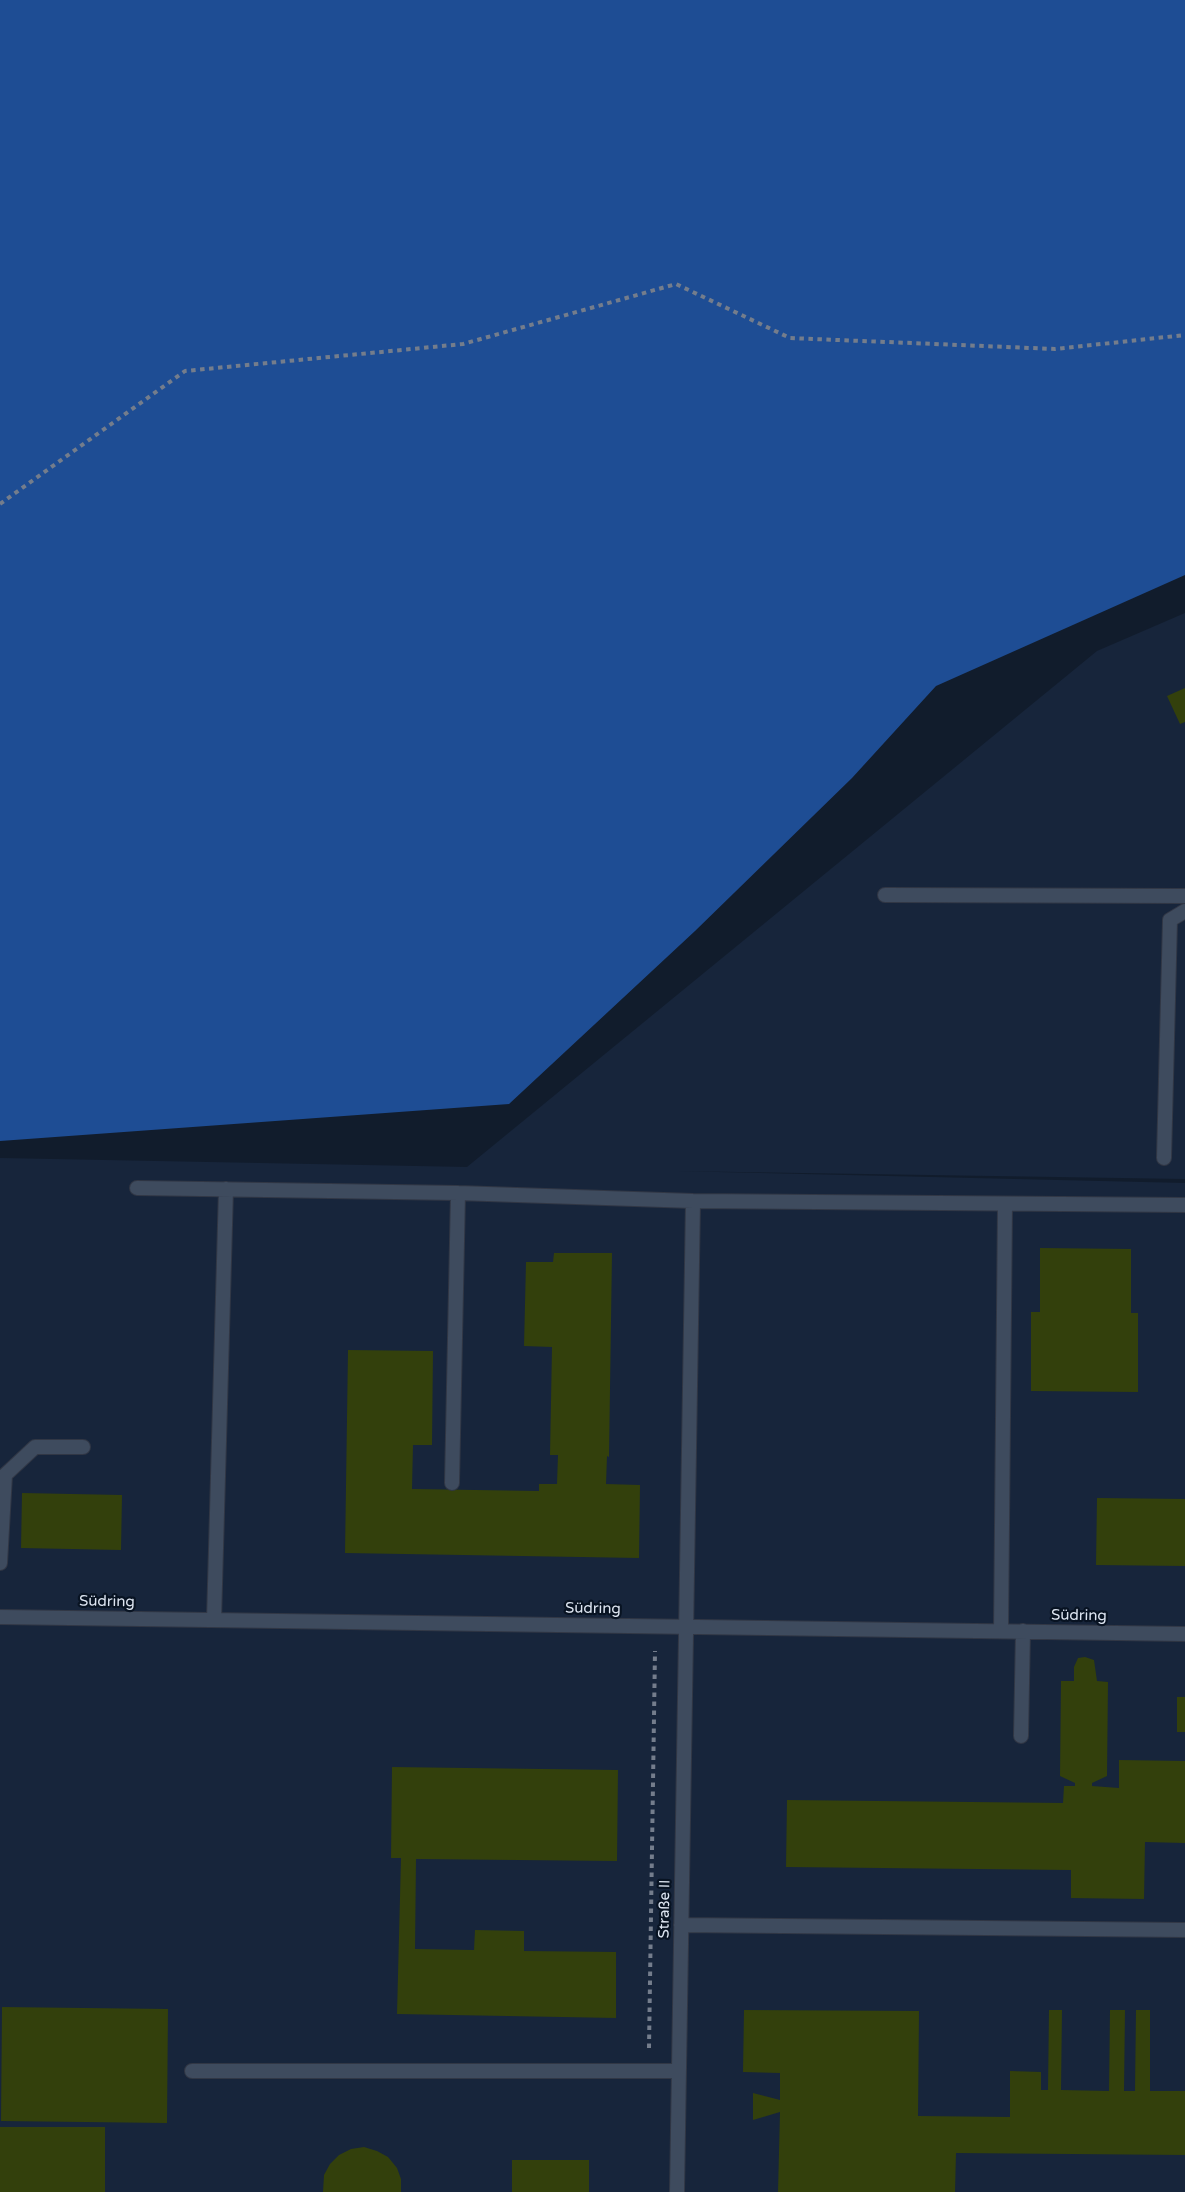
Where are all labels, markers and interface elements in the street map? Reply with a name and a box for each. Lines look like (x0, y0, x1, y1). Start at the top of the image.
street label: Südring (79, 1593, 135, 1611)
street label: Südring (565, 1600, 621, 1618)
street label: Südring (1051, 1607, 1107, 1625)
street label: Straße II (655, 1879, 675, 1939)

